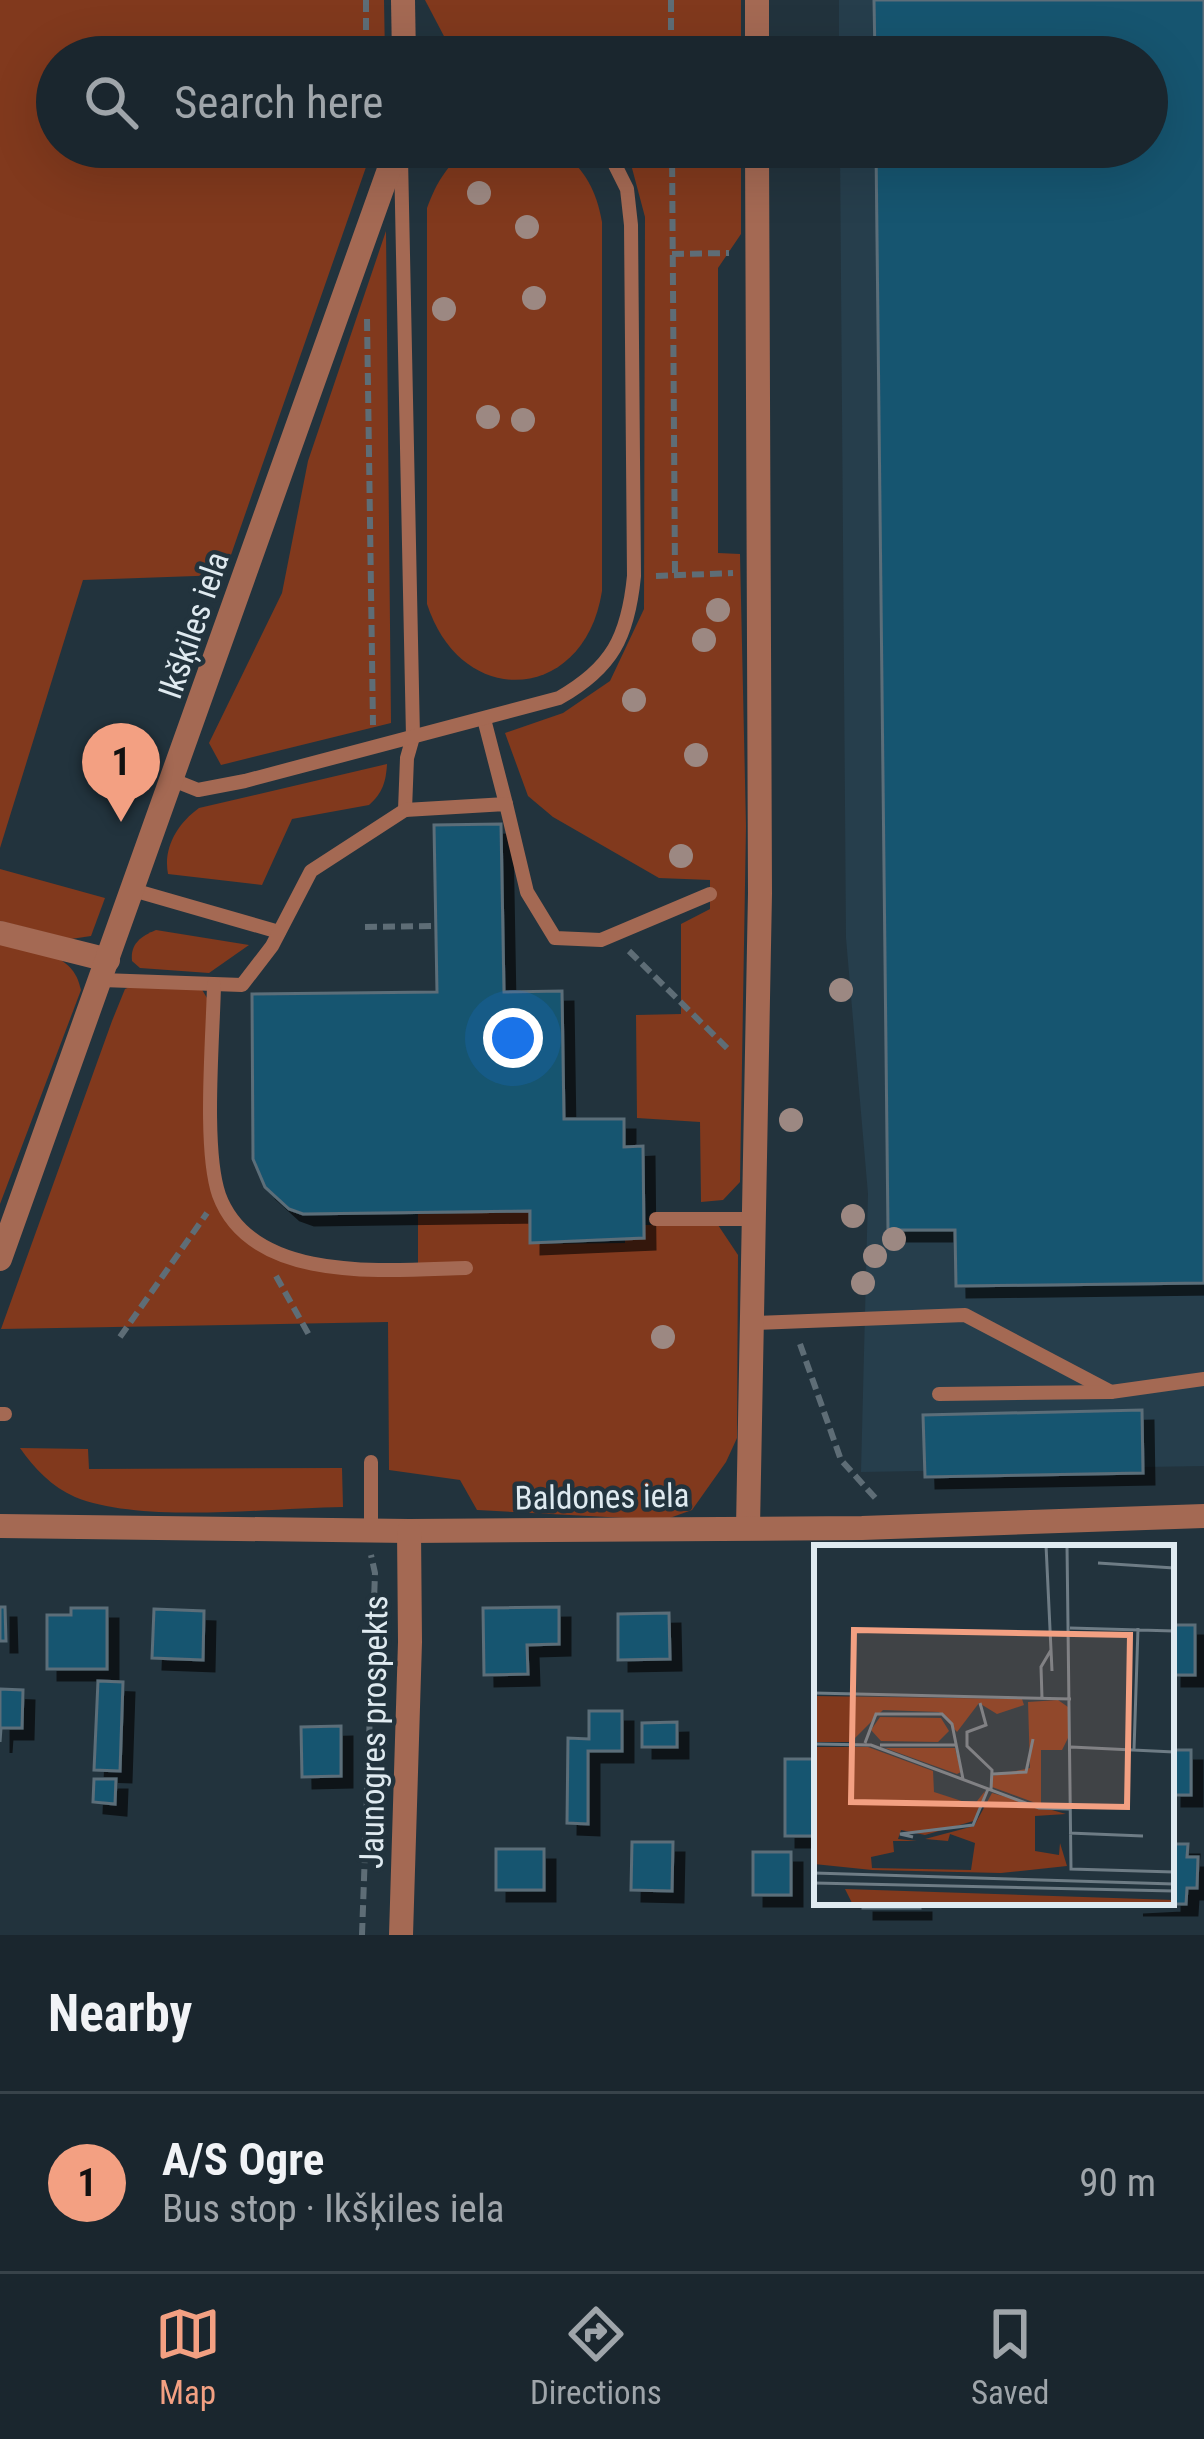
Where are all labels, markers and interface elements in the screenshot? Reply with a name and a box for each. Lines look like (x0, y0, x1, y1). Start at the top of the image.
search box (36, 36, 1168, 168)
icon: search (78, 69, 144, 135)
text: Search here (174, 76, 383, 129)
street label: Ikšķiles iela (150, 547, 237, 704)
pin: 1 (82, 723, 160, 822)
your location (483, 1008, 543, 1068)
street label: Baldones iela (514, 1475, 690, 1518)
inset map (814, 1545, 1174, 1905)
street label: Jaunogres prospekts (352, 1595, 395, 1869)
text: Nearby (48, 1984, 192, 2043)
text: A/S Ogre (162, 2133, 324, 2186)
text: 1 (77, 2160, 97, 2206)
text: 90 m (1079, 2160, 1156, 2206)
text: Bus stop · Ikšķiles iela (162, 2186, 505, 2232)
tab: Map (155, 2301, 221, 2412)
tab: Directions (530, 2301, 662, 2412)
tab: Saved (971, 2301, 1049, 2412)

